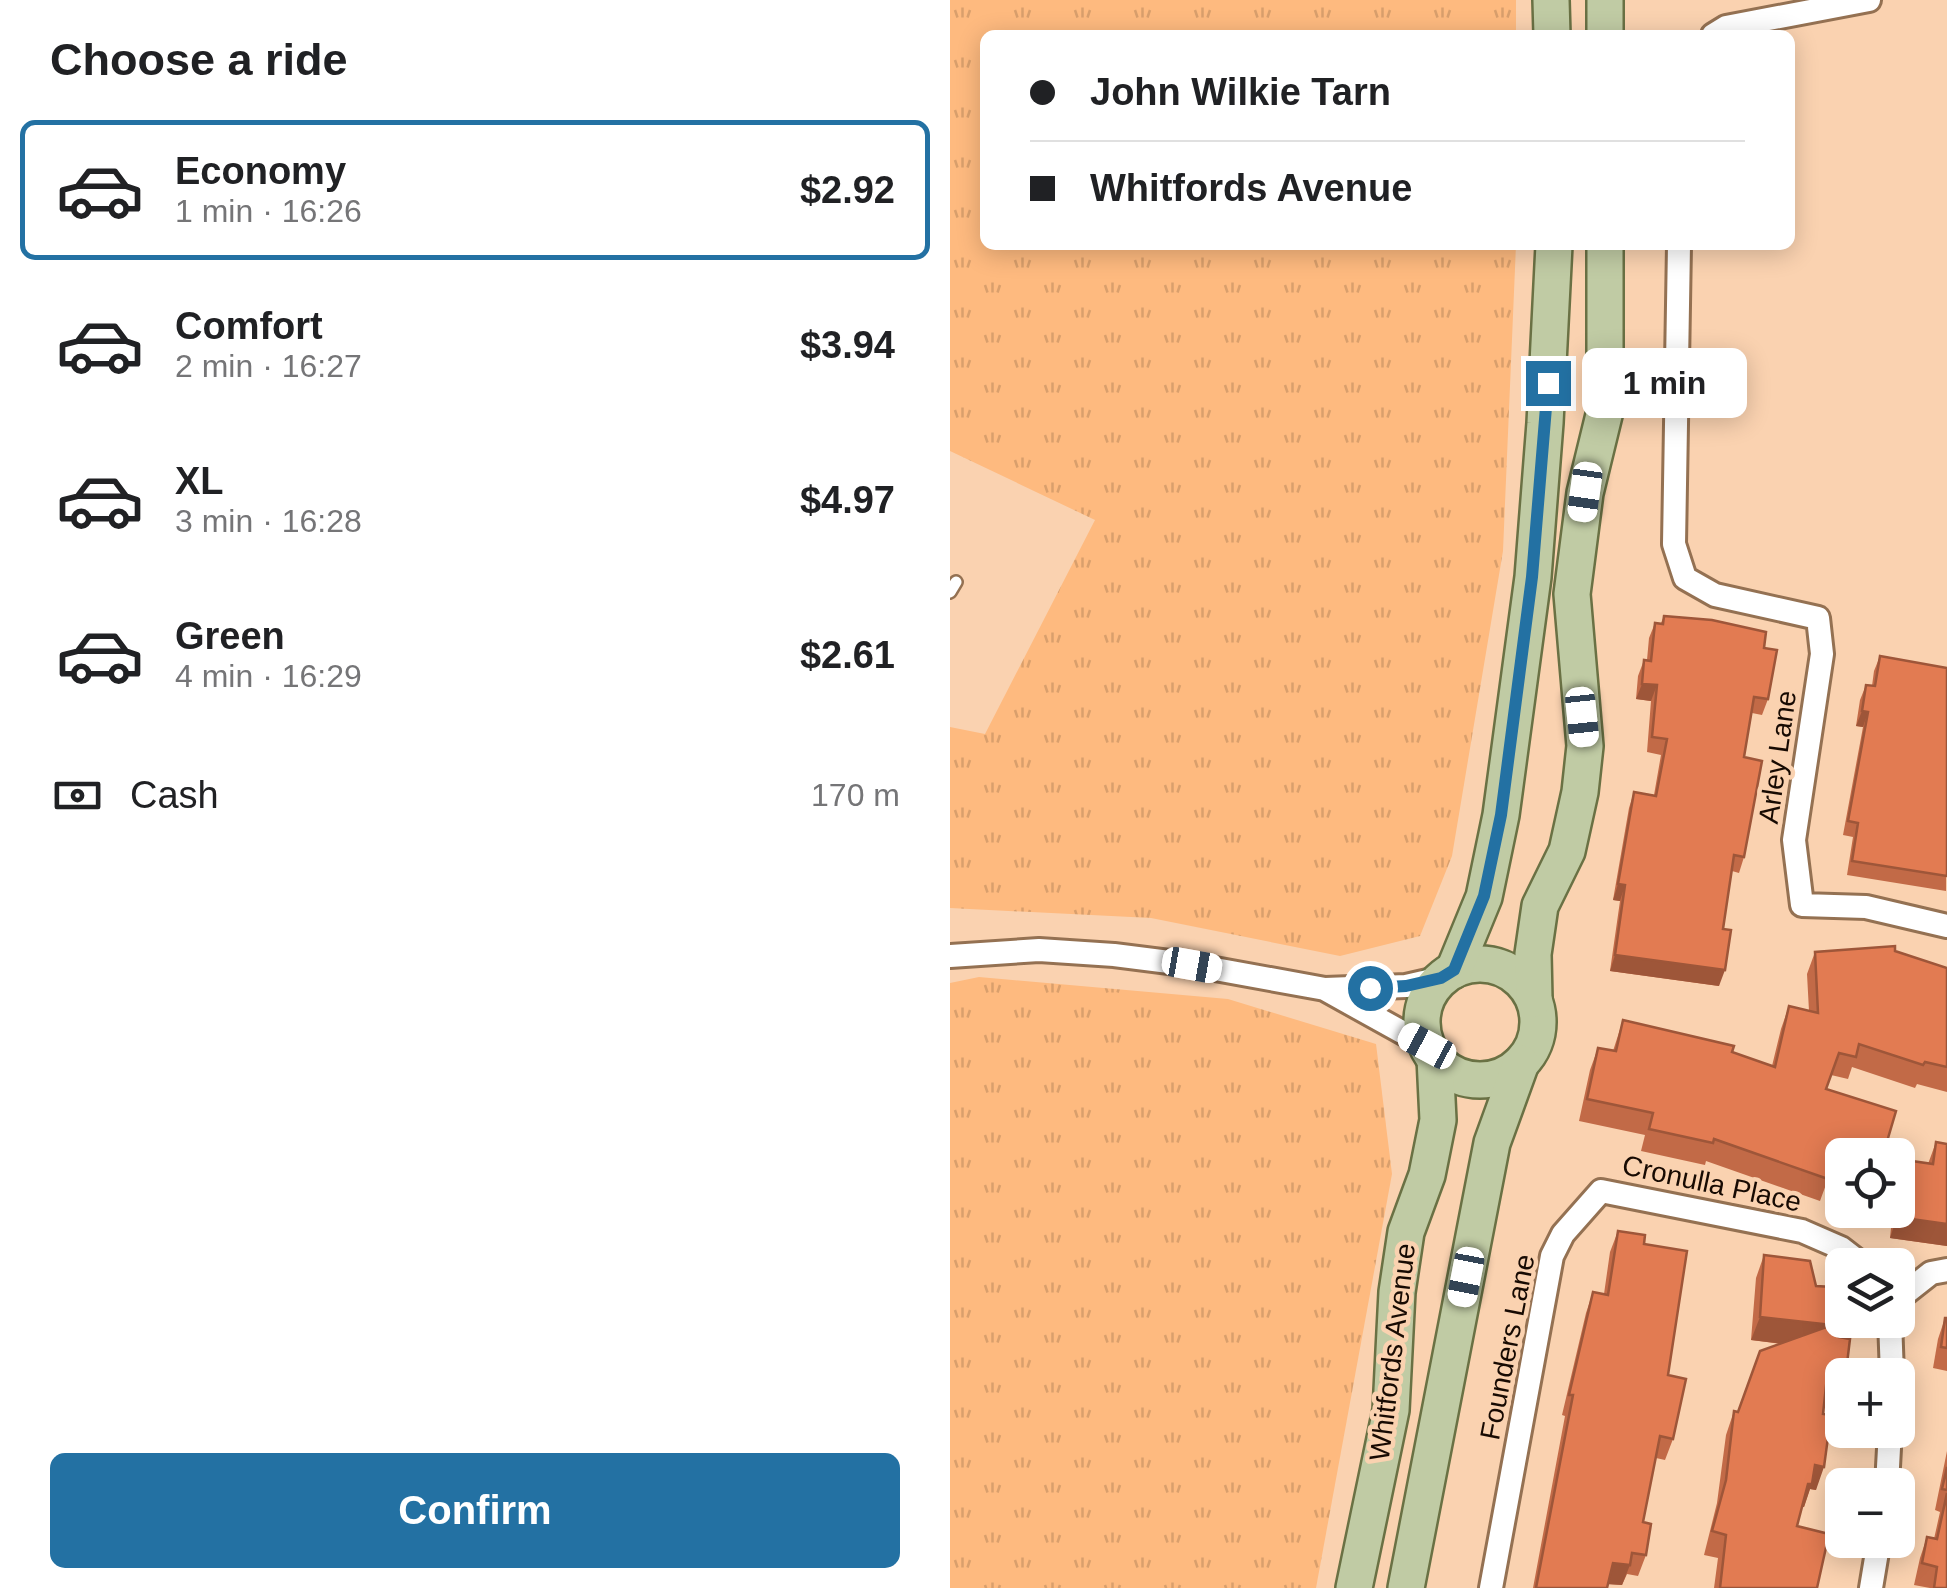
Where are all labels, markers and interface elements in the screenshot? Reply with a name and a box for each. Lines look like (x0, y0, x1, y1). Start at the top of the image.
text: Choose a ride (50, 34, 348, 85)
text: John Wilkie Tarn (1090, 71, 1391, 113)
icon: car (55, 145, 145, 235)
text: Economy (175, 150, 346, 192)
text: Whitfords Avenue (1090, 167, 1412, 209)
text: $2.92 (800, 169, 895, 211)
text: 1 min · 16:26 (175, 193, 362, 229)
icon: car (55, 300, 145, 390)
text: Comfort (175, 305, 323, 347)
text: $3.94 (800, 324, 895, 366)
text: 2 min · 16:27 (175, 348, 362, 384)
callout: 1 min (1583, 348, 1748, 418)
route end (1526, 361, 1571, 406)
text: 1 min (1623, 365, 1706, 401)
icon: car (55, 455, 145, 545)
text: XL (175, 460, 224, 502)
car (1566, 460, 1604, 524)
text: $4.97 (800, 479, 895, 521)
text: 3 min · 16:28 (175, 503, 362, 539)
icon: car (55, 610, 145, 700)
text: Green (175, 615, 285, 657)
text: $2.61 (800, 634, 895, 676)
text: 4 min · 16:29 (175, 658, 362, 694)
car (1564, 686, 1600, 748)
street label: Arley Lane (1753, 689, 1802, 826)
icon: cash (50, 768, 105, 823)
text: Cash (130, 774, 219, 816)
text: 170 m (811, 777, 900, 813)
car (1160, 945, 1224, 985)
route start (1348, 966, 1393, 1011)
car (1393, 1019, 1461, 1073)
map controls (1825, 1138, 1915, 1558)
button: locate (1825, 1138, 1915, 1228)
street label: Cronulla Place (1620, 1149, 1804, 1218)
street label: Whitfords Avenue (1364, 1242, 1421, 1463)
car (1446, 1245, 1486, 1309)
button: layers (1825, 1248, 1915, 1338)
street label: Founders Lane (1474, 1252, 1541, 1443)
button: + (1825, 1358, 1915, 1448)
button: Confirm (50, 1453, 900, 1568)
button: − (1825, 1468, 1915, 1558)

